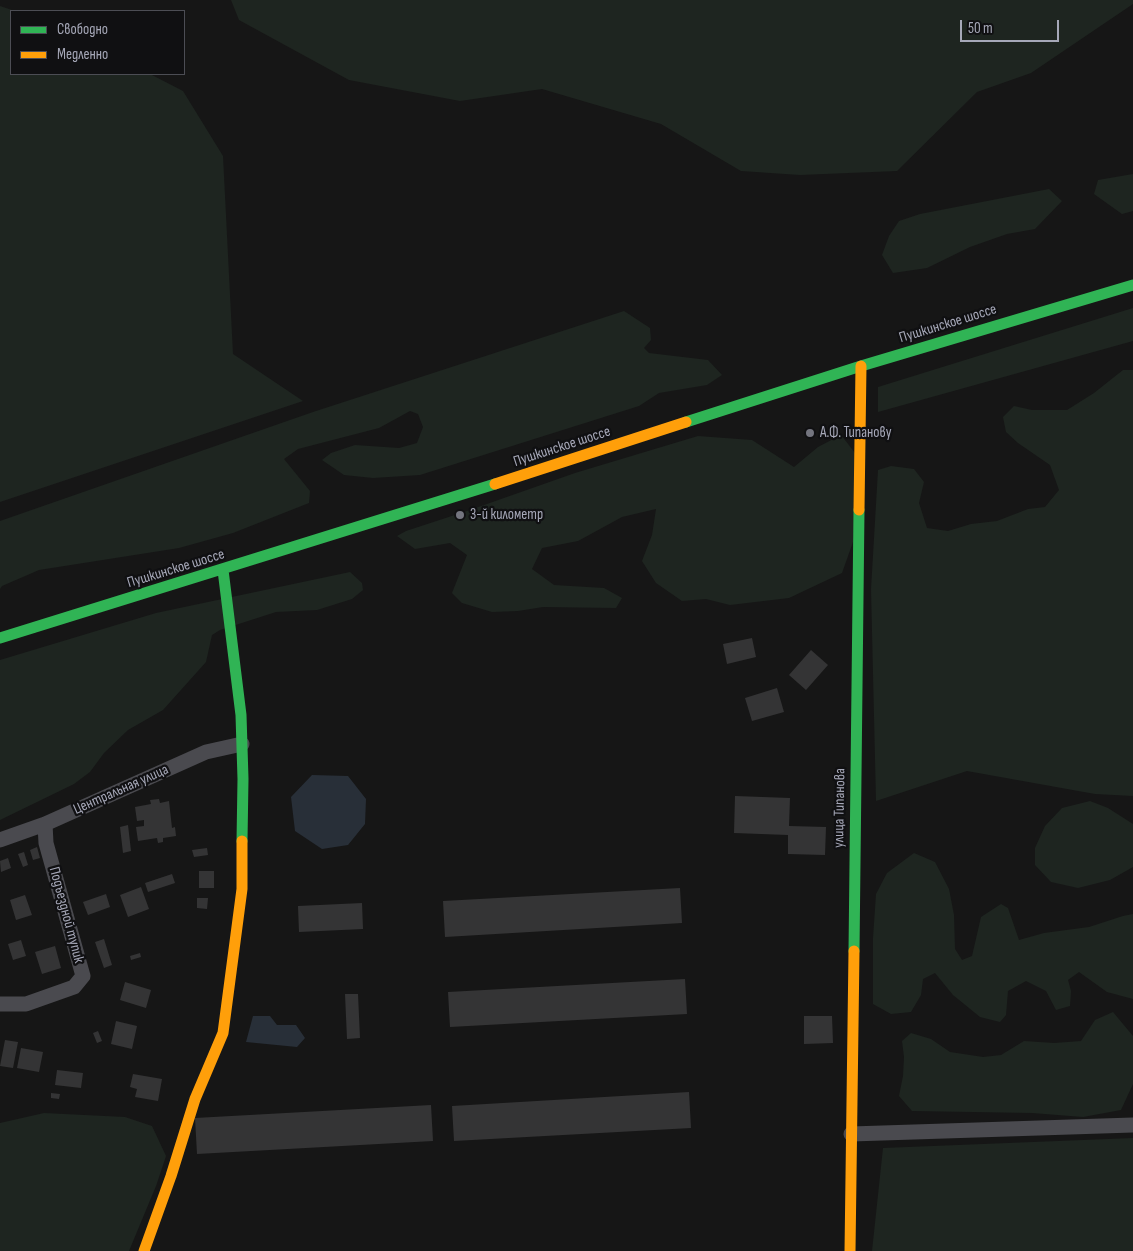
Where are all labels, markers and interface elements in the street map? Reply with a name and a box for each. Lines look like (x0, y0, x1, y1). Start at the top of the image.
legend (10, 10, 185, 75)
scale bar (963, 10, 1062, 42)
text: 50 m (968, 19, 993, 38)
text: Свободно (57, 20, 108, 39)
text: Медленно (57, 45, 108, 64)
street label: Пушкинское шоссе (897, 301, 999, 347)
street label: Пушкинское шоссе (511, 423, 613, 471)
place label: А.Ф. Типанову (820, 424, 891, 442)
marker: А.Ф. Типанову (804, 427, 816, 439)
place label: 3-й километр (470, 506, 543, 524)
marker: 3-й километр (454, 509, 466, 521)
street label: Пушкинское шоссе (125, 546, 227, 592)
street label: Центральная улица (71, 761, 171, 819)
street label: улица Типанова (830, 768, 850, 848)
street label: Подъездной тупик (44, 865, 88, 965)

